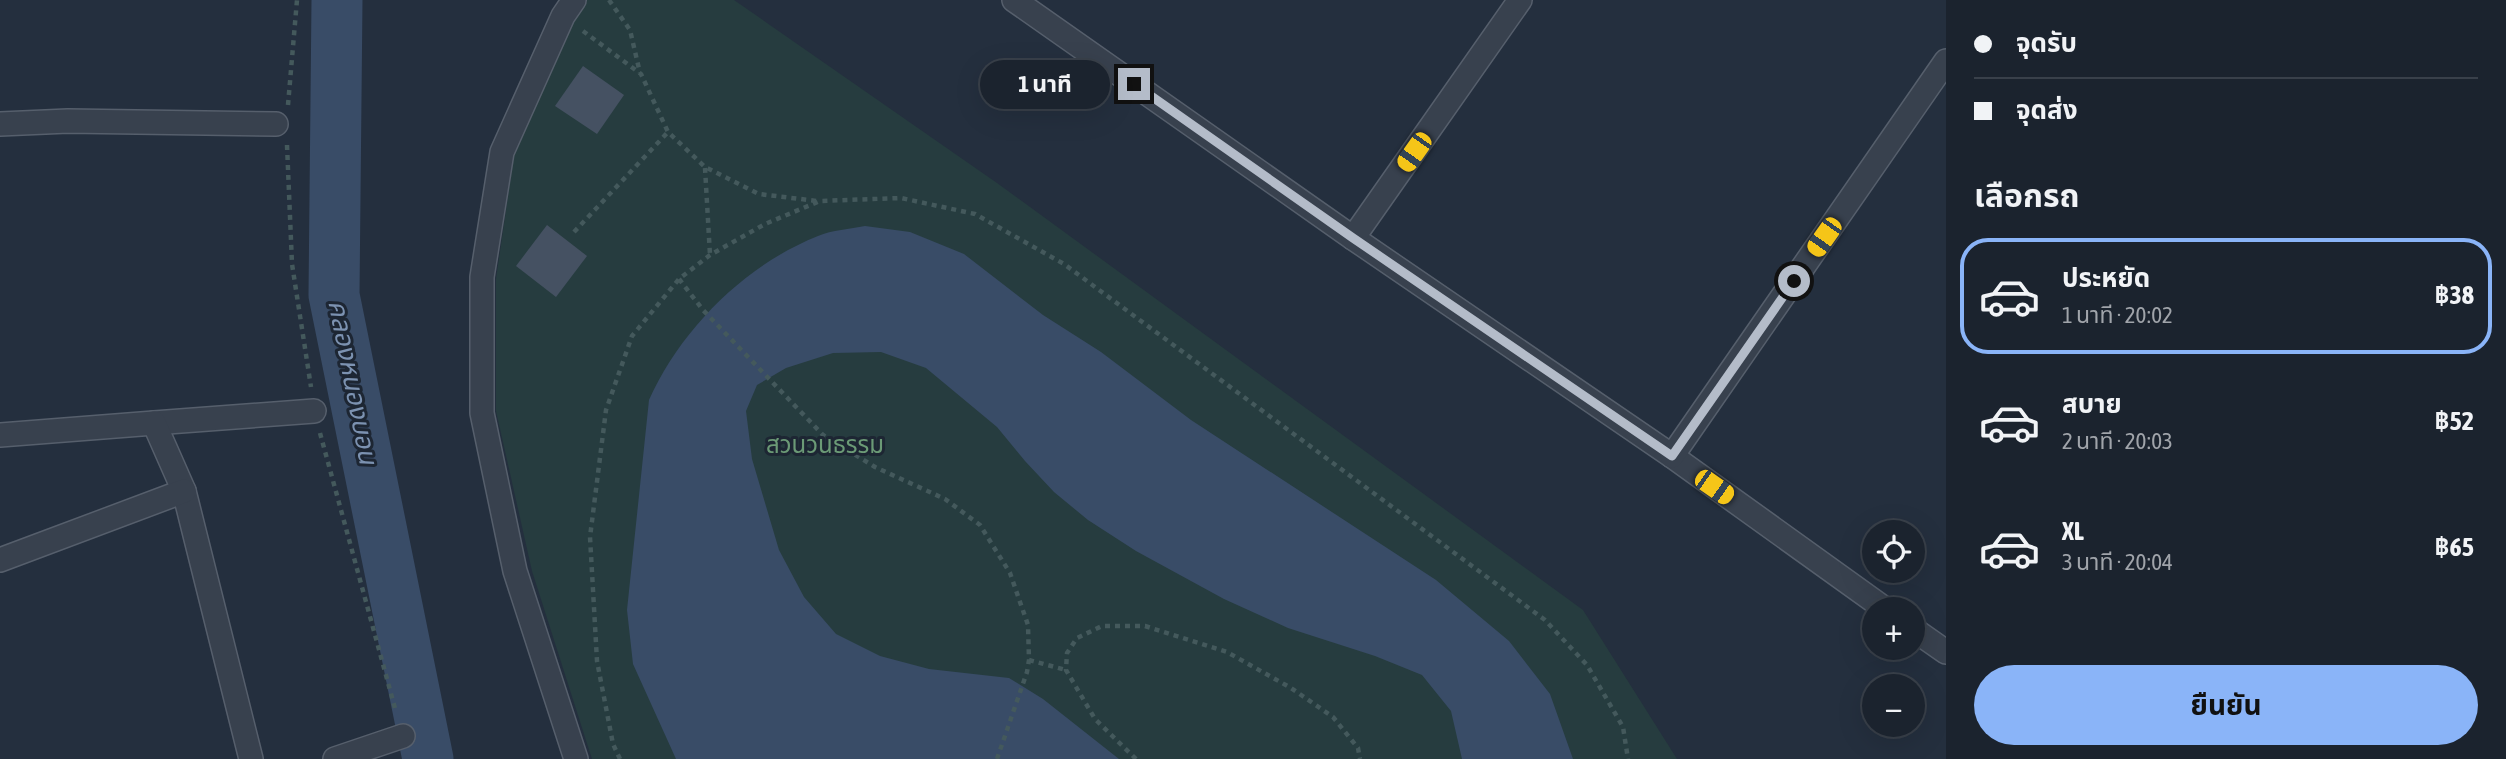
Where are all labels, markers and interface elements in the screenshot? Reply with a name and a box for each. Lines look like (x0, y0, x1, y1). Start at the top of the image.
text: จุดรับ (2016, 28, 2077, 58)
callout: 1 นาที (980, 60, 1110, 108)
route end (1118, 68, 1150, 100)
text: 1 นาที (1018, 71, 1072, 97)
text: จุดส่ง (2016, 95, 2078, 125)
car (1394, 129, 1435, 175)
text: เลือกรถ (1974, 177, 2079, 214)
car (1804, 214, 1845, 260)
text: ประหยัด (2062, 263, 2150, 293)
route start (1778, 265, 1810, 297)
icon: car (1978, 265, 2041, 328)
text: ฿38 (2434, 280, 2474, 310)
water label: คลองหนองบอน (322, 297, 384, 469)
text: 1 นาที · 20:02 (2062, 302, 2173, 328)
text: สบาย (2062, 389, 2122, 419)
icon: car (1978, 391, 2041, 454)
text: ฿52 (2434, 406, 2474, 436)
text: 2 นาที · 20:03 (2062, 428, 2173, 454)
park label: สวนวนธรรม (766, 431, 884, 458)
car (1691, 466, 1738, 508)
text: XL (2062, 516, 2084, 546)
icon: car (1978, 517, 2041, 580)
map controls (1862, 520, 1925, 737)
button: locate (1862, 520, 1925, 583)
text: ฿65 (2434, 532, 2474, 562)
text: 3 นาที · 20:04 (2062, 549, 2173, 575)
button: + (1862, 597, 1925, 660)
button: ยืนยัน (1974, 665, 2478, 745)
button: − (1862, 674, 1925, 737)

